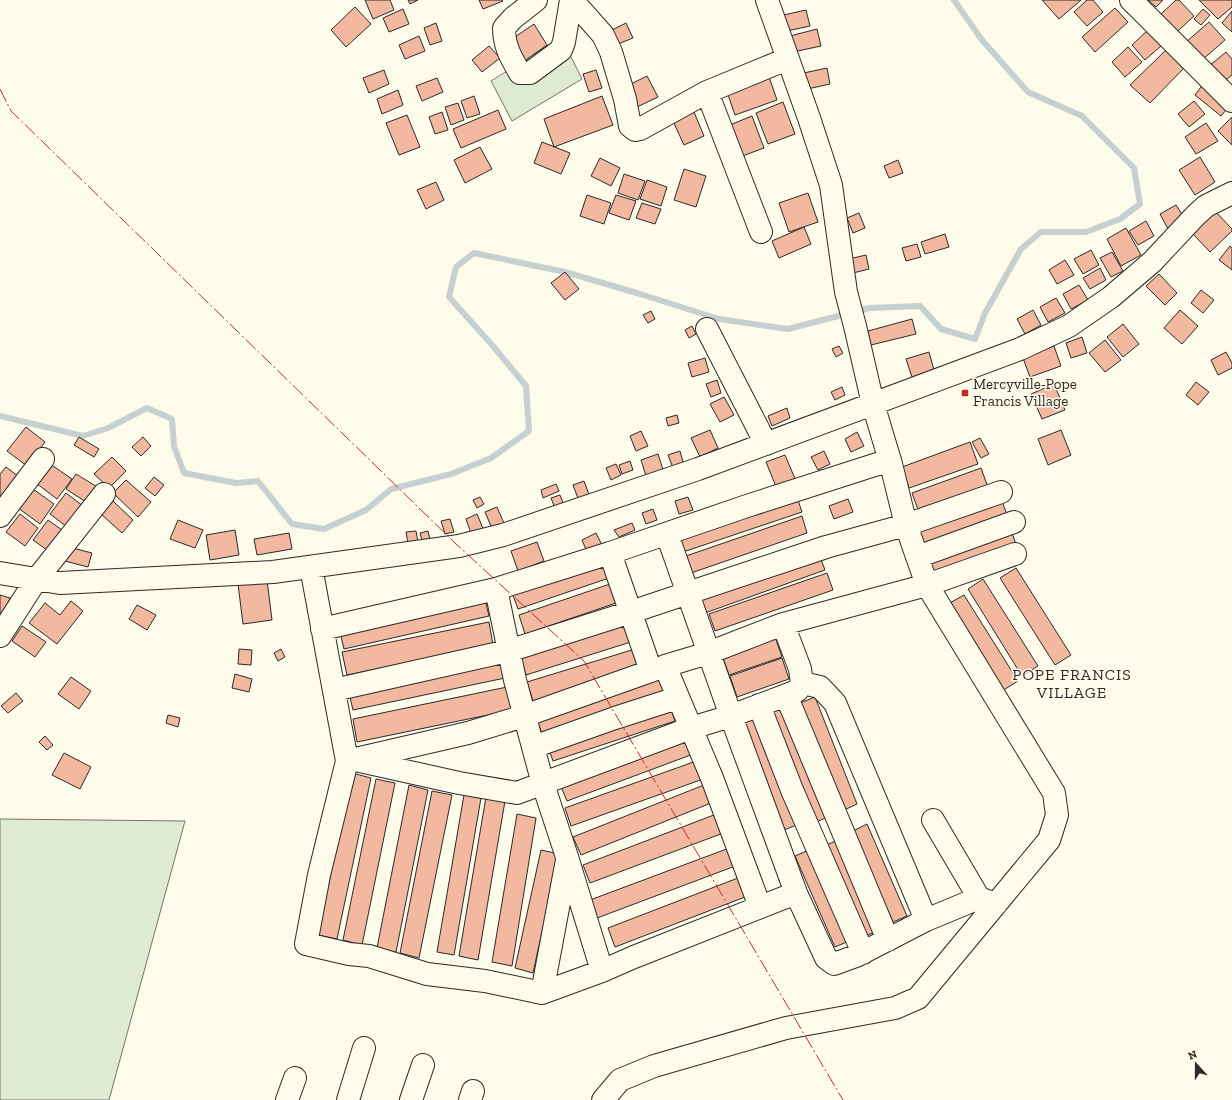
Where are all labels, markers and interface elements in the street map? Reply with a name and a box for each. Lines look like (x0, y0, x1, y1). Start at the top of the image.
place label: Mercyville-Pope Francis Village (973, 375, 1077, 410)
marker: Mercyville-Pope Francis Village (960, 388, 970, 398)
district label: POPE FRANCIS VILLAGE (1012, 665, 1132, 702)
north arrow (1176, 1044, 1216, 1084)
text: N (1186, 1047, 1199, 1063)

